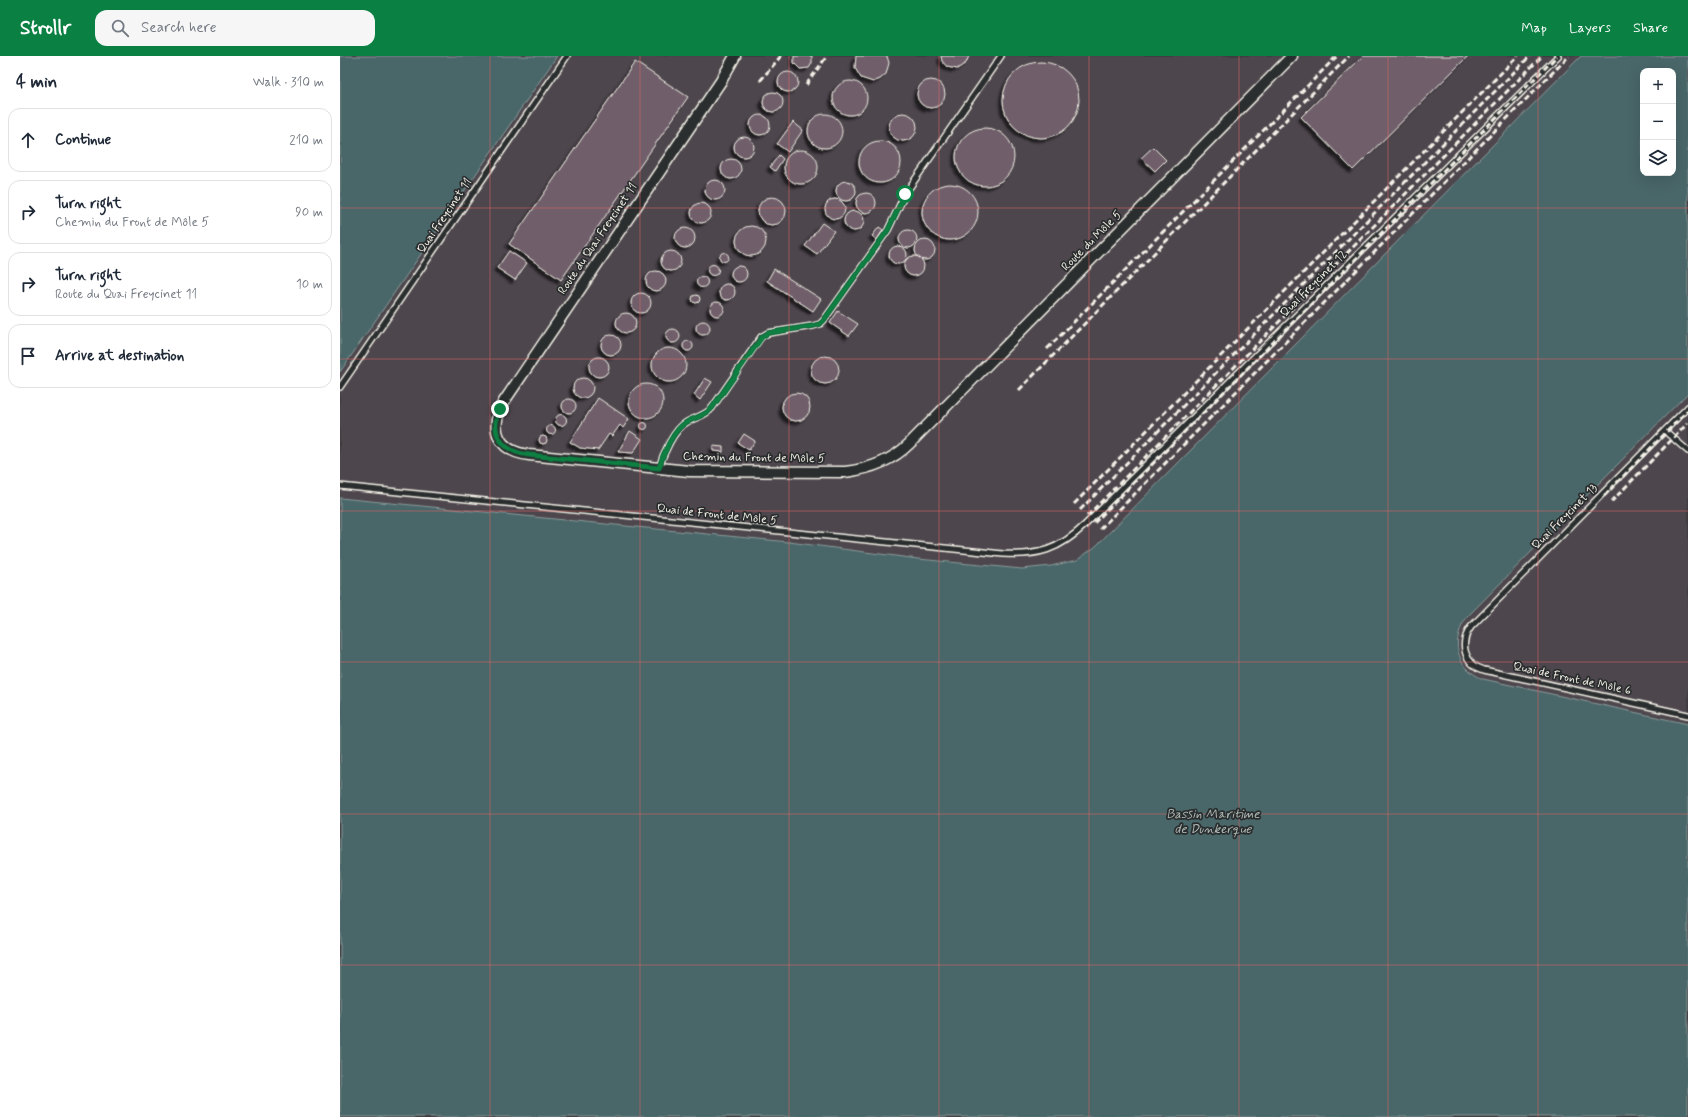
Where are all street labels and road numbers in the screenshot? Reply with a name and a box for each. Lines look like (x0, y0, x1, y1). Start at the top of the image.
street label: Quai Freycinet 11 (414, 175, 476, 257)
street label: Route du Quai Freycinet 11 (555, 180, 641, 298)
street label: Route du Môle 5 (1058, 207, 1126, 275)
street label: Quai Freycinet 12 (1277, 247, 1351, 321)
street label: Chemin du Front de Môle 5 (683, 449, 825, 467)
street label: Quai Freycinet 13 (1529, 481, 1601, 553)
street label: Quai de Front de Môle 5 (656, 501, 778, 529)
street label: Quai de Front de Môle 6 (1512, 659, 1632, 699)

